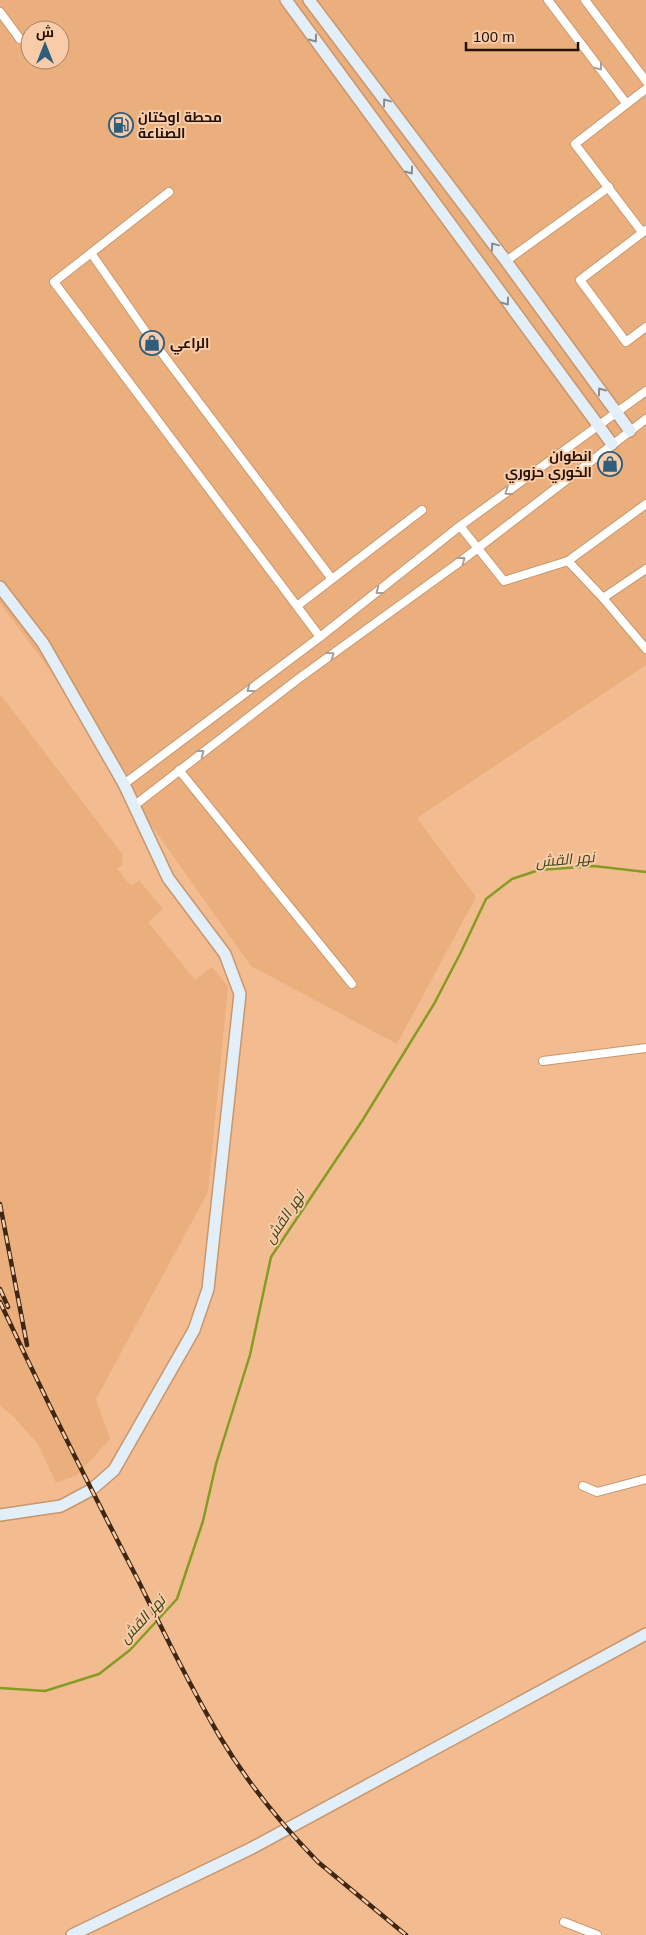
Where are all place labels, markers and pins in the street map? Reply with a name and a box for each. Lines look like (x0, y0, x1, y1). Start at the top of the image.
place label: محطة اوكتان الصناعة (138, 109, 222, 141)
fuel station icon: محطة اوكتان الصناعة (108, 112, 134, 138)
shop icon: الراعي (139, 330, 165, 356)
place label: الراعي (170, 335, 209, 355)
place label: انطوان الخوري حزوري (505, 448, 592, 483)
shop icon: انطوان الخوري حزوري (597, 451, 623, 477)

